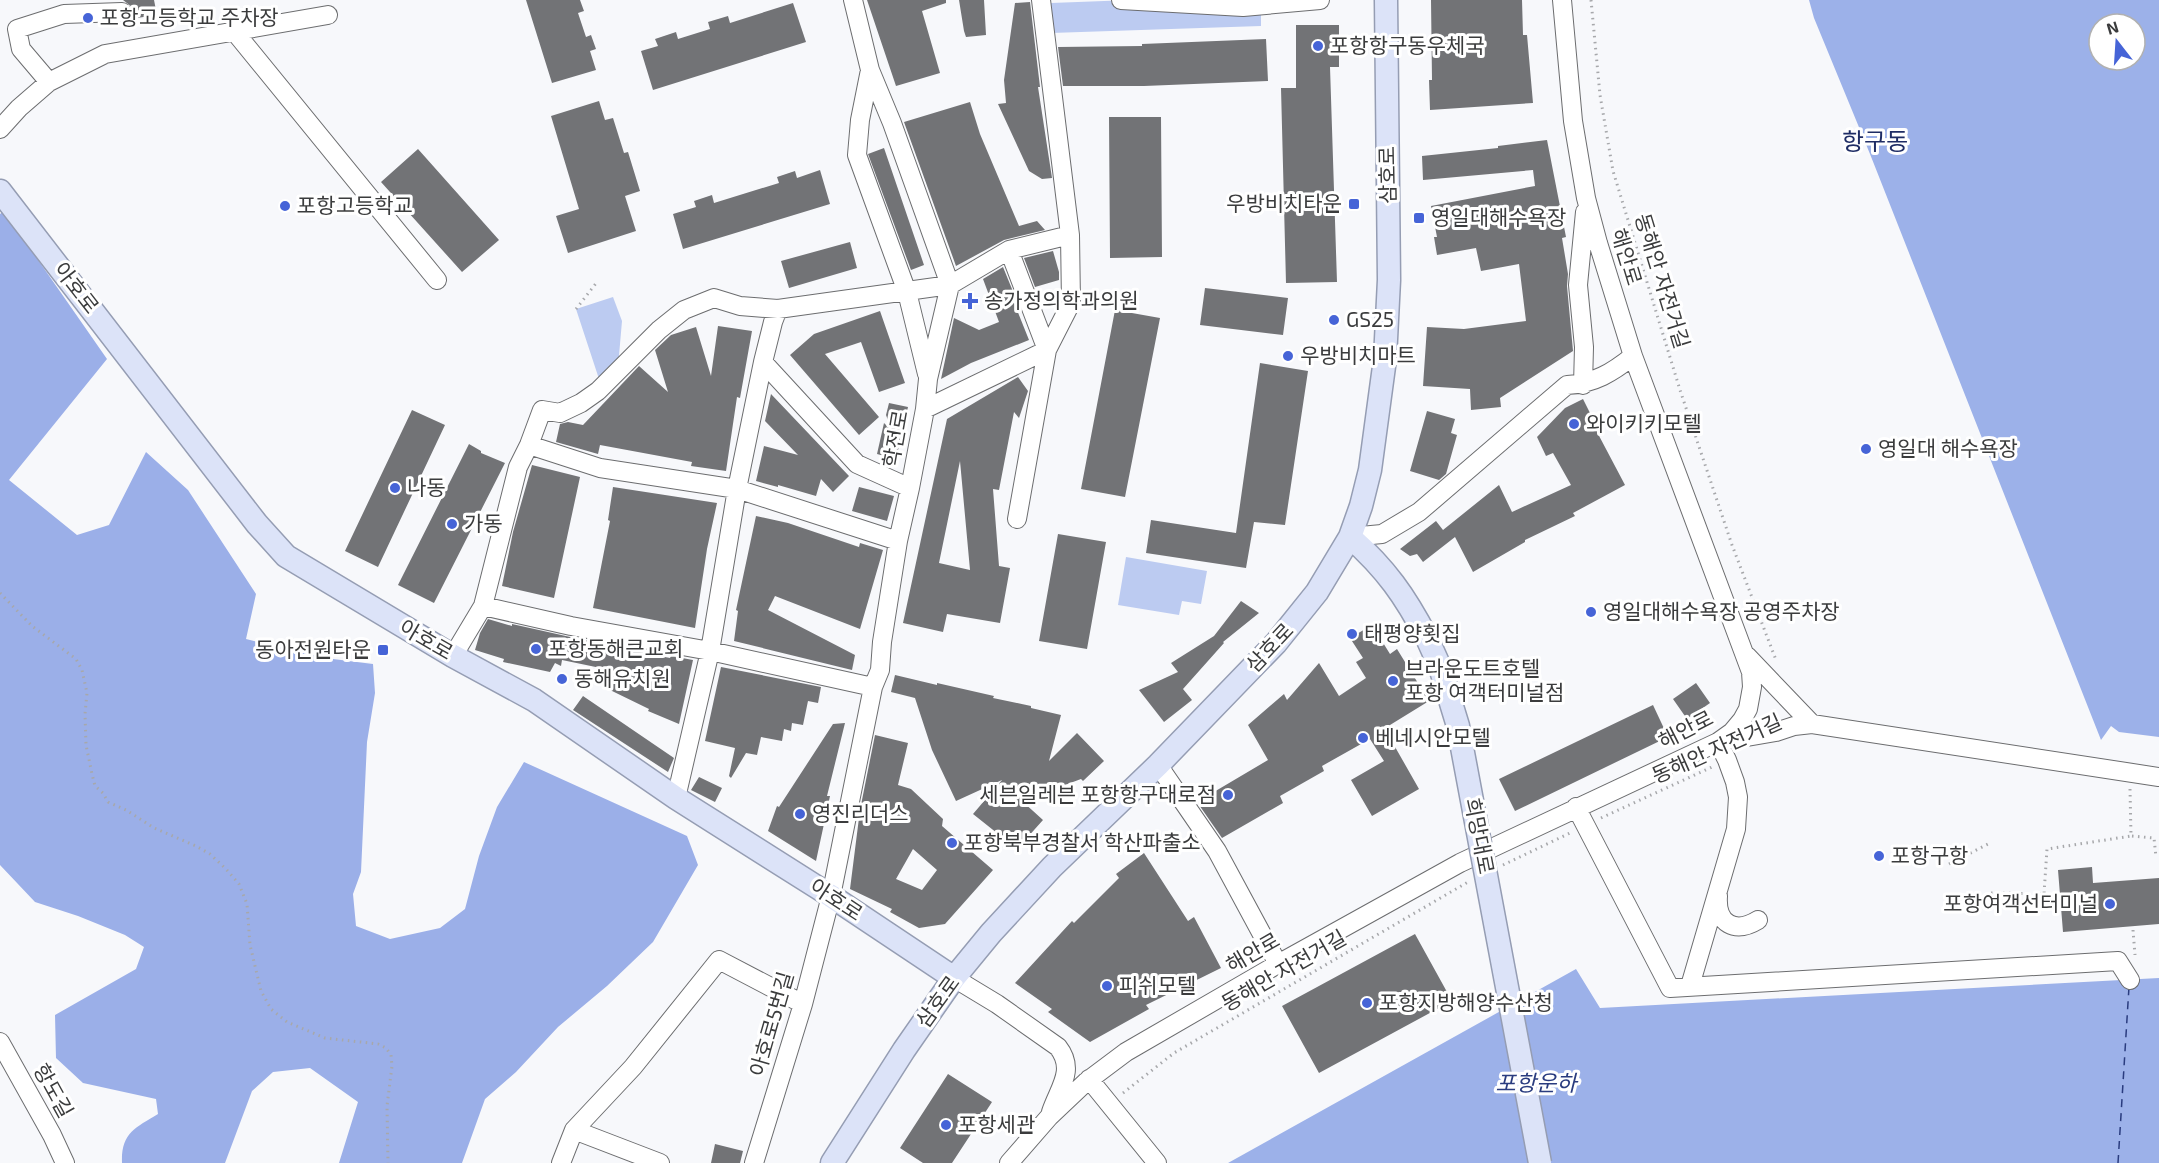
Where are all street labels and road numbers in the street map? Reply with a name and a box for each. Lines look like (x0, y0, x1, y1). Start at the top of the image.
street label: 삼호로 (1373, 146, 1400, 204)
street label: 동해안 자전거길 (1631, 210, 1696, 351)
street label: 해안로 (1607, 225, 1648, 288)
street label: 아호로 (49, 257, 105, 318)
street label: 학전로 (877, 408, 912, 469)
street label: 아호로 (395, 613, 458, 664)
street label: 삼호로 (1240, 617, 1298, 677)
street label: 해안로 (1654, 704, 1717, 753)
street label: 동해안 자전거길 (1647, 708, 1785, 788)
street label: 희망대로 (1461, 795, 1500, 876)
street label: 아호로 (806, 872, 868, 925)
street label: 동해안 자전거길 (1216, 924, 1350, 1016)
street label: 해안로 (1221, 926, 1284, 977)
street label: 아호로5번길 (744, 968, 797, 1079)
street label: 삼호로 (910, 970, 964, 1032)
street label: 항도길 (29, 1059, 79, 1122)

